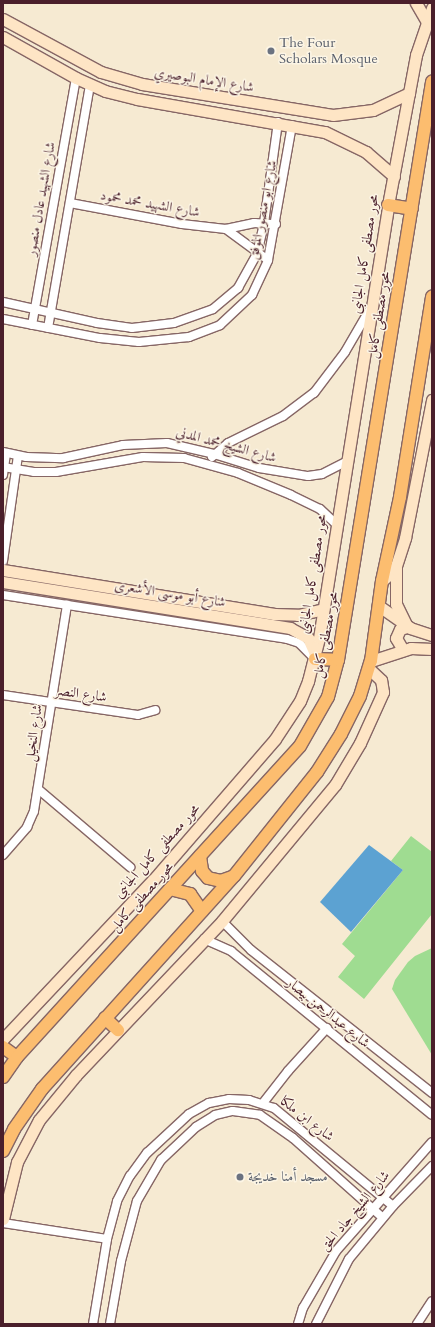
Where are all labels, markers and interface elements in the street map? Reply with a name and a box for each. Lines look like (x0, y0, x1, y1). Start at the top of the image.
place label: The Four Scholars Mosque (279, 35, 378, 68)
marker: The Four Scholars Mosque (266, 46, 276, 56)
street label: شارع الإمام البوصيري (153, 64, 255, 96)
street label: شارع الشهيد عادل منصور (23, 141, 59, 257)
street label: شارع ابو منصور الموفق (245, 159, 281, 261)
street label: شارع الشهيد محمد محمود (99, 187, 201, 221)
street label: محور مصطفى كامل الجانبى (347, 193, 383, 315)
street label: محور مصطفى كامل (364, 270, 394, 360)
street label: شارع الشيخ محمد المدني (174, 424, 278, 466)
street label: محور مصطفى كامل الجانبى (295, 513, 331, 635)
street label: شارع أبو موسى الأشعرى (113, 577, 227, 611)
street label: محور مصطفى كامل (309, 590, 343, 680)
street label: شارع النصر (54, 682, 108, 706)
street label: شارع النخيل (22, 703, 46, 763)
street label: محور مصطفى كامل الجانبى (110, 801, 204, 901)
street label: محور مصطفى كامل (106, 859, 178, 935)
street label: شارع عبدالرحمن بيصار (283, 974, 373, 1052)
street label: شارع ابن ملكا (277, 1093, 337, 1145)
street label: شارع الشيخ جاد الحق (317, 1167, 393, 1255)
place label: مسجد أمنا خديجة (248, 1169, 328, 1185)
marker: مسجد أمنا خديجة (235, 1172, 245, 1182)

